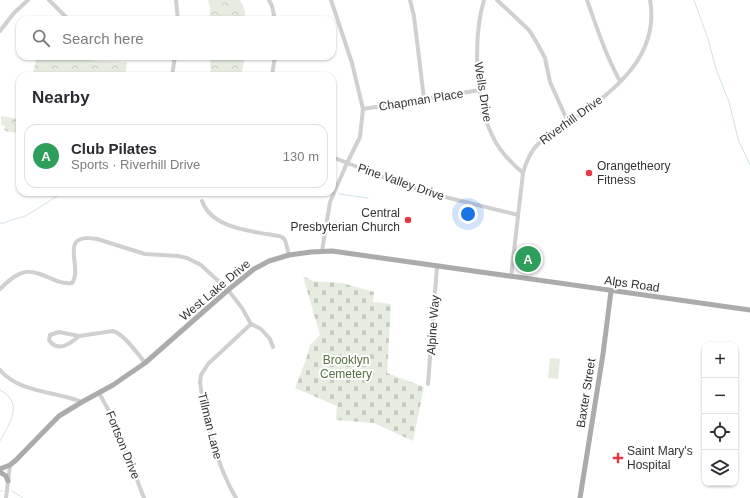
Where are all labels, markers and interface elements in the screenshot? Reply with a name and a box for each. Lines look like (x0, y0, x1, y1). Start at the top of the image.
search box (16, 16, 336, 60)
icon: search (30, 27, 52, 49)
text: Search here (62, 30, 144, 47)
street label: Wells Drive (471, 61, 495, 123)
street label: Chapman Place (378, 86, 465, 114)
text: Nearby (32, 88, 90, 107)
street label: Riverhill Drive (537, 92, 605, 147)
text: Club Pilates (71, 140, 157, 157)
text: A (41, 149, 51, 164)
text: 130 m (283, 149, 319, 164)
text: Sports · Riverhill Drive (71, 157, 200, 172)
place label: Orangetheory Fitness (597, 159, 670, 187)
street label: Pine Valley Drive (356, 161, 446, 203)
marker: Orangetheory Fitness (584, 168, 594, 178)
your location (458, 204, 478, 224)
place label: Central Presbyterian Church (291, 206, 400, 234)
marker: Central Presbyterian Church (403, 215, 413, 225)
pin: A (515, 244, 541, 274)
street label: West Lake Drive (177, 256, 253, 324)
street label: Alps Road (604, 273, 660, 295)
street label: Alpine Way (424, 294, 442, 356)
map controls (702, 342, 738, 486)
button: + (702, 342, 738, 378)
park label: Brooklyn Cemetery (320, 353, 372, 381)
street label: Baxter Street (574, 357, 598, 429)
button: − (702, 378, 738, 414)
street label: Tillman Lane (195, 391, 225, 461)
street label: Fortson Drive (103, 409, 143, 481)
button: locate (702, 414, 738, 450)
place label: Saint Mary's Hospital (627, 444, 693, 472)
button: layers (702, 450, 738, 486)
marker: Saint Mary's Hospital (612, 452, 624, 464)

